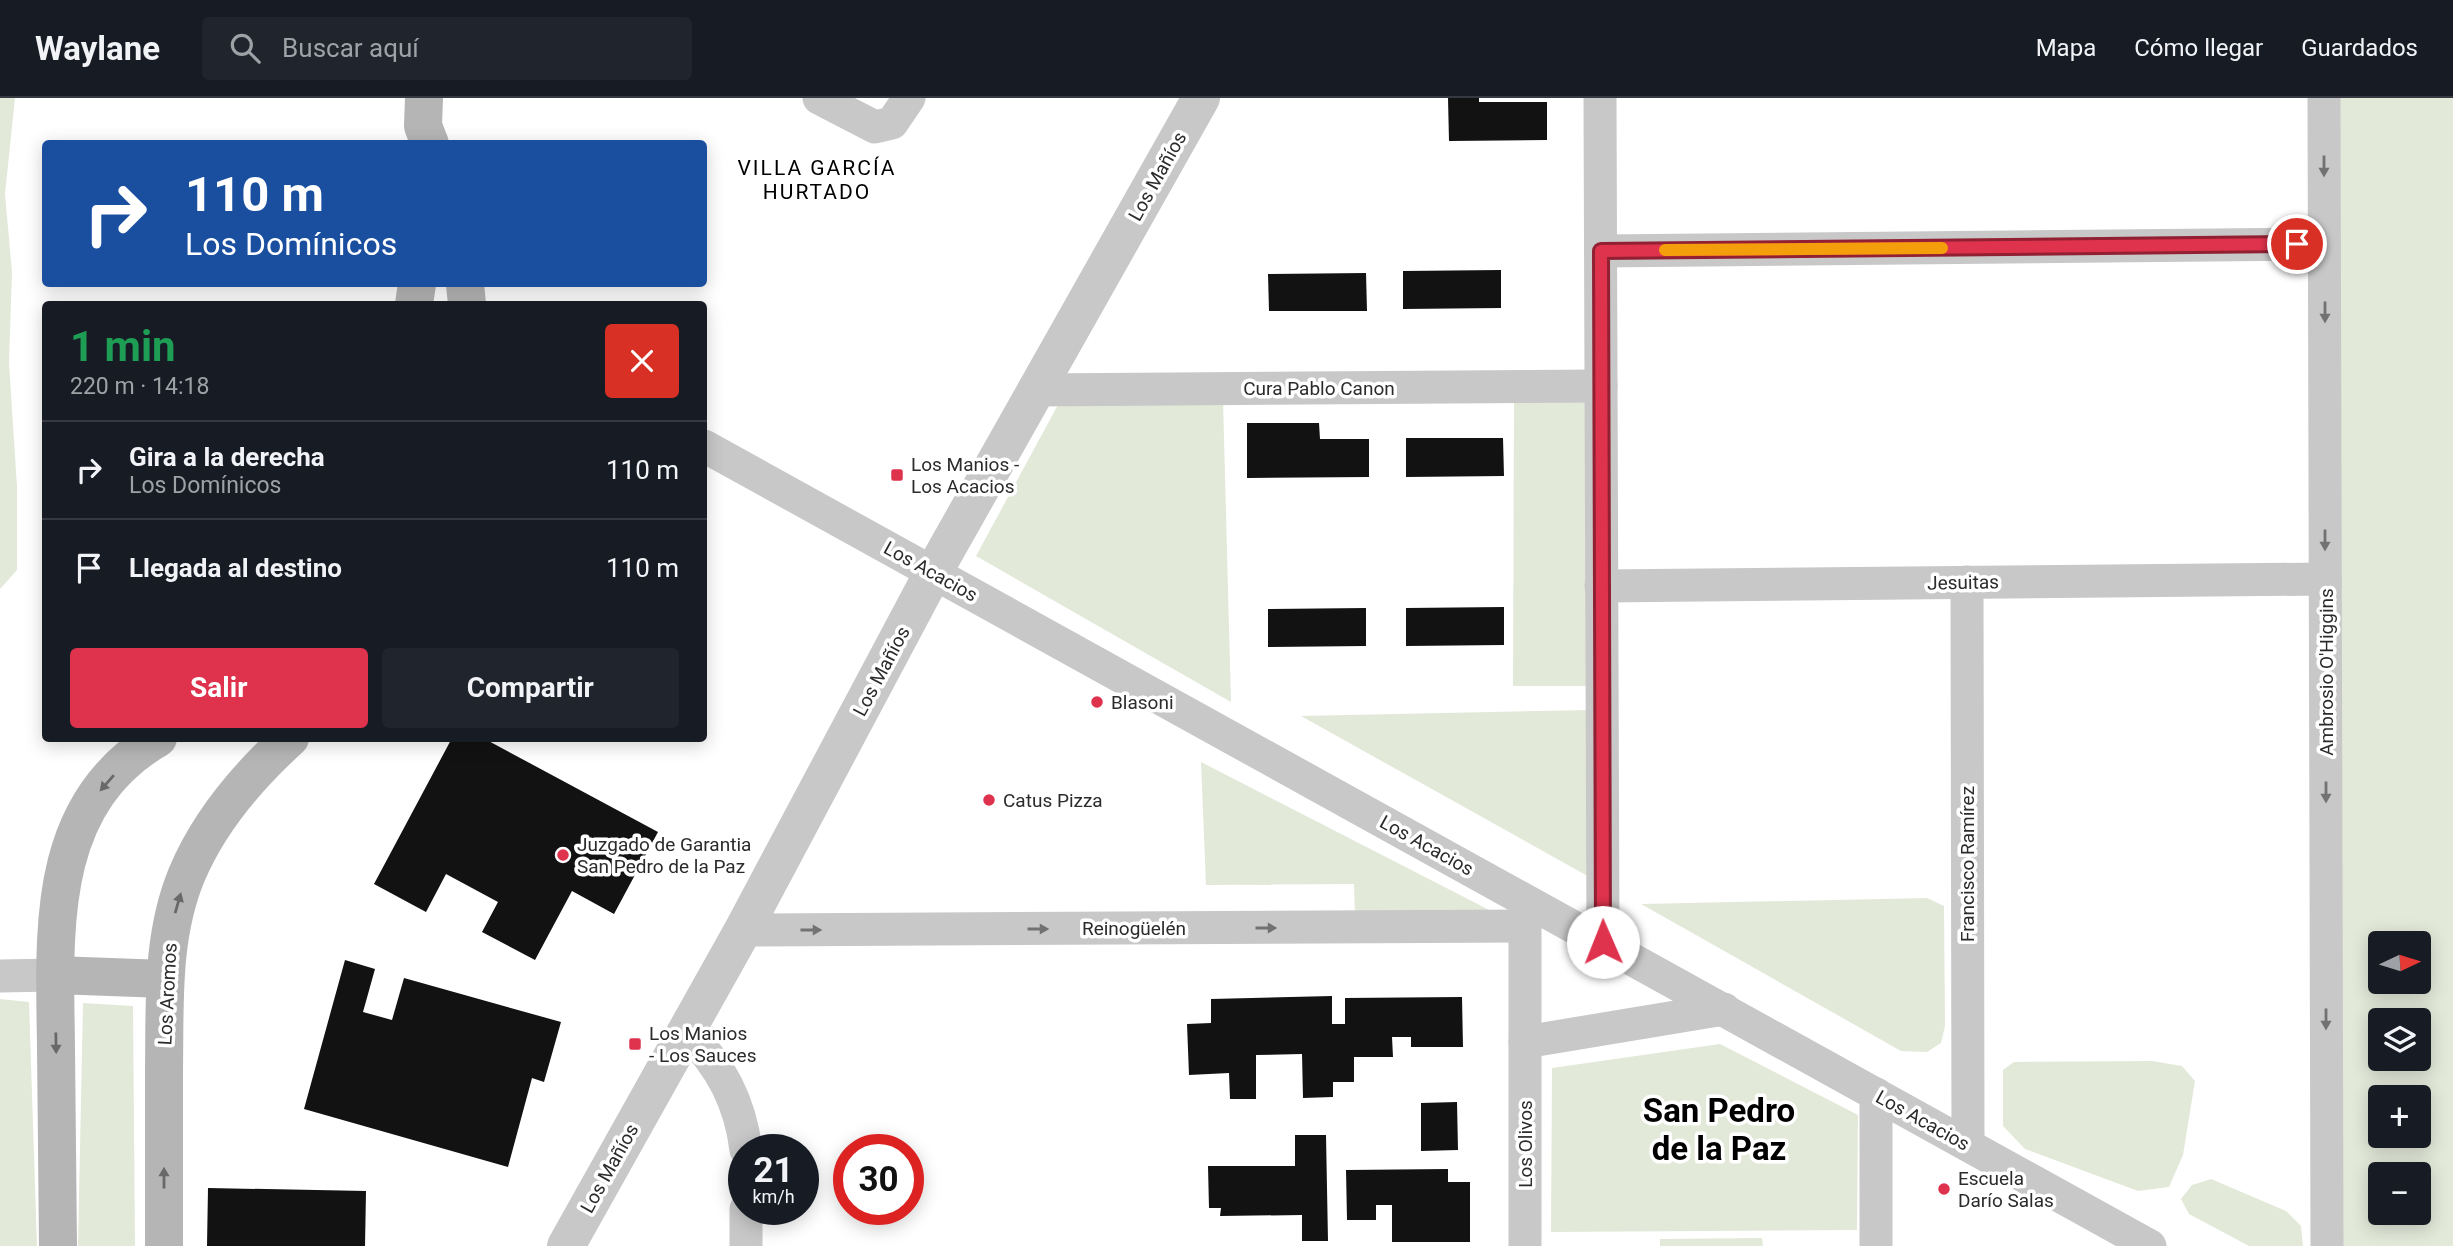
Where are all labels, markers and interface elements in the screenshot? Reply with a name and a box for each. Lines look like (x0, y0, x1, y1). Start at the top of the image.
search box (202, 17, 692, 80)
text: Waylane (35, 29, 160, 68)
icon: search (226, 29, 264, 67)
text: Buscar aquí (282, 33, 419, 63)
text: Mapa (2036, 34, 2096, 62)
text: Cómo llegar (2134, 34, 2263, 62)
text: Guardados (2301, 34, 2418, 62)
street label: Los Mañíos (1124, 128, 1191, 225)
one-way arrow (2318, 155, 2330, 177)
district label: VILLA GARCÍA HURTADO (737, 156, 897, 204)
text: 110 m (185, 166, 324, 223)
icon: right (70, 168, 161, 259)
pin (2267, 214, 2327, 274)
text: Los Domínicos (185, 225, 397, 263)
icon: arrive (2278, 225, 2316, 263)
one-way arrow (2319, 302, 2331, 324)
text: 1 min (70, 322, 176, 371)
button: close (605, 324, 679, 398)
text: 220 m · 14:18 (70, 373, 209, 400)
street label: Cura Pablo Canon (1243, 377, 1395, 400)
text: Gira a la derecha (129, 442, 325, 472)
icon: right (70, 451, 108, 489)
place label: Los Manios - Los Acacios (911, 453, 1019, 498)
text: 110 m (606, 455, 679, 485)
marker: Los Manios - Los Acacios (889, 467, 905, 483)
text: Los Domínicos (129, 472, 281, 499)
one-way arrow (2319, 529, 2331, 551)
street label: Los Acacios (880, 536, 982, 607)
icon: arrive (70, 549, 108, 587)
text: Llegada al destino (129, 553, 342, 583)
text: 110 m (606, 553, 679, 583)
street label: Jesuitas (1927, 570, 1999, 595)
street label: Ambrosio O'Higgins (2315, 588, 2338, 756)
street label: Los Mañíos (848, 622, 915, 720)
button: Salir (70, 648, 368, 728)
button: Compartir (382, 648, 679, 728)
place label: Blasoni (1111, 691, 1174, 714)
marker: Blasoni (1089, 694, 1105, 710)
one-way arrow (99, 774, 115, 792)
one-way arrow (2320, 781, 2332, 803)
street label: Francisco Ramírez (1956, 786, 1979, 942)
place label: Catus Pizza (1003, 789, 1103, 812)
marker: Catus Pizza (981, 792, 997, 808)
street label: Los Acacios (1376, 810, 1478, 881)
place label: Juzgado de Garantia San Pedro de la Paz (577, 833, 751, 878)
marker: Juzgado de Garantia San Pedro de la Paz (555, 847, 571, 863)
one-way arrow (174, 892, 184, 913)
position arrow (1566, 905, 1640, 979)
street label: Reinogüelén (1082, 917, 1186, 940)
one-way arrow (1255, 922, 1277, 934)
one-way arrow (1028, 923, 1050, 935)
one-way arrow (800, 924, 822, 935)
north arrow (2368, 931, 2431, 994)
map controls (2368, 931, 2431, 1225)
street label: Los Aromos (153, 942, 182, 1046)
button: layers (2368, 1008, 2431, 1071)
one-way arrow (2320, 1009, 2332, 1031)
place label: Los Manios - Los Sauces (649, 1022, 756, 1067)
one-way arrow (50, 1032, 62, 1054)
marker: Los Manios - Los Sauces (627, 1036, 643, 1052)
street label: Los Acacios (1872, 1085, 1974, 1156)
button: + (2368, 1085, 2431, 1148)
district label: San Pedro de la Paz (1643, 1091, 1795, 1168)
street label: Los Olivos (1514, 1100, 1537, 1188)
street label: Los Mañíos (576, 1120, 643, 1217)
speed limit sign: 30 (833, 1134, 924, 1225)
text: 21 (753, 1150, 794, 1191)
button: − (2368, 1162, 2431, 1225)
one-way arrow (158, 1167, 170, 1189)
place label: Escuela Darío Salas (1958, 1167, 2054, 1212)
marker: Escuela Darío Salas (1936, 1181, 1952, 1197)
text: km/h (752, 1186, 795, 1207)

